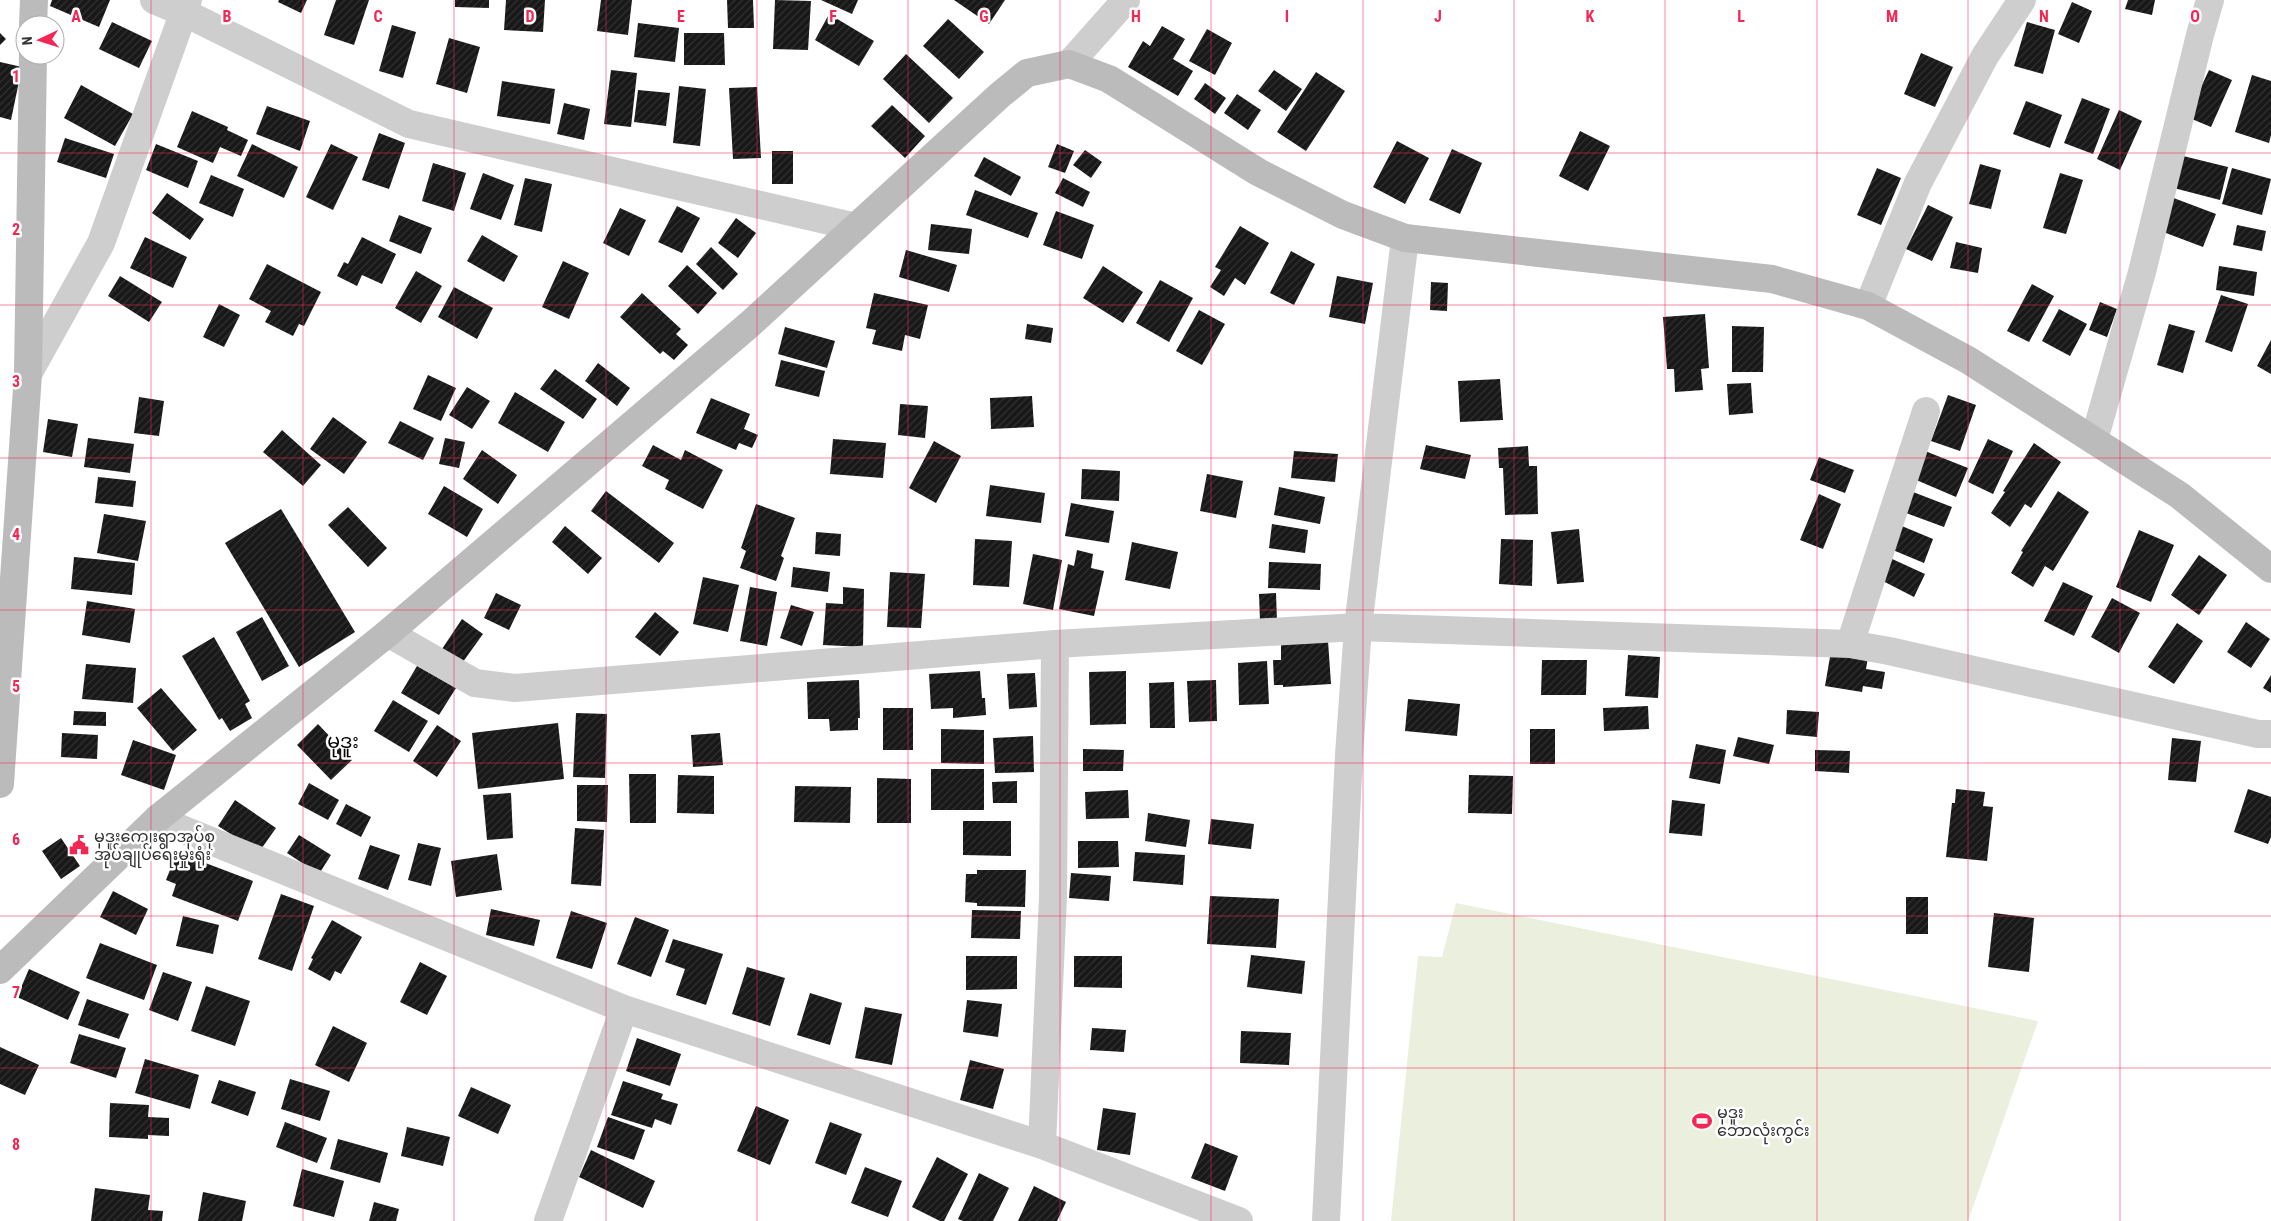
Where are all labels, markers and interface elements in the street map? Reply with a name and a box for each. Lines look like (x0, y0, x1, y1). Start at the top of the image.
text: A (71, 7, 81, 26)
text: B (223, 7, 232, 26)
text: C (373, 7, 383, 26)
text: D (525, 7, 535, 26)
text: E (677, 7, 685, 26)
text: F (829, 7, 837, 26)
text: G (979, 7, 989, 26)
text: H (1131, 7, 1141, 26)
text: I (1285, 7, 1289, 26)
text: J (1434, 7, 1442, 26)
text: K (1586, 7, 1595, 26)
text: L (1737, 7, 1745, 26)
text: M (1886, 7, 1898, 26)
text: N (2039, 7, 2049, 26)
text: O (2190, 7, 2200, 26)
north arrow (15, 15, 65, 65)
text: N (19, 36, 35, 46)
text: 1 (12, 67, 20, 86)
text: 2 (12, 220, 20, 239)
text: 3 (12, 372, 20, 391)
text: 4 (12, 525, 20, 544)
text: 5 (12, 677, 20, 696)
district label: မုဒူး (327, 730, 359, 758)
place label: မုဒူးကျေးရွာအုပ်စု အုပ်ချုပ်ရေးမှုးရုံး (94, 825, 215, 869)
text: 6 (12, 830, 20, 849)
public building icon: မုဒူးကျေးရွာအုပ်စု အုပ်ချုပ်ရေးမှုးရုံး (68, 834, 90, 856)
text: 7 (12, 983, 20, 1002)
place label: မုဒူး ဘောလုံးကွင်း (1717, 1103, 1810, 1145)
sports icon: မုဒူး ဘောလုံးကွင်း (1691, 1110, 1713, 1132)
text: 8 (12, 1135, 20, 1154)

